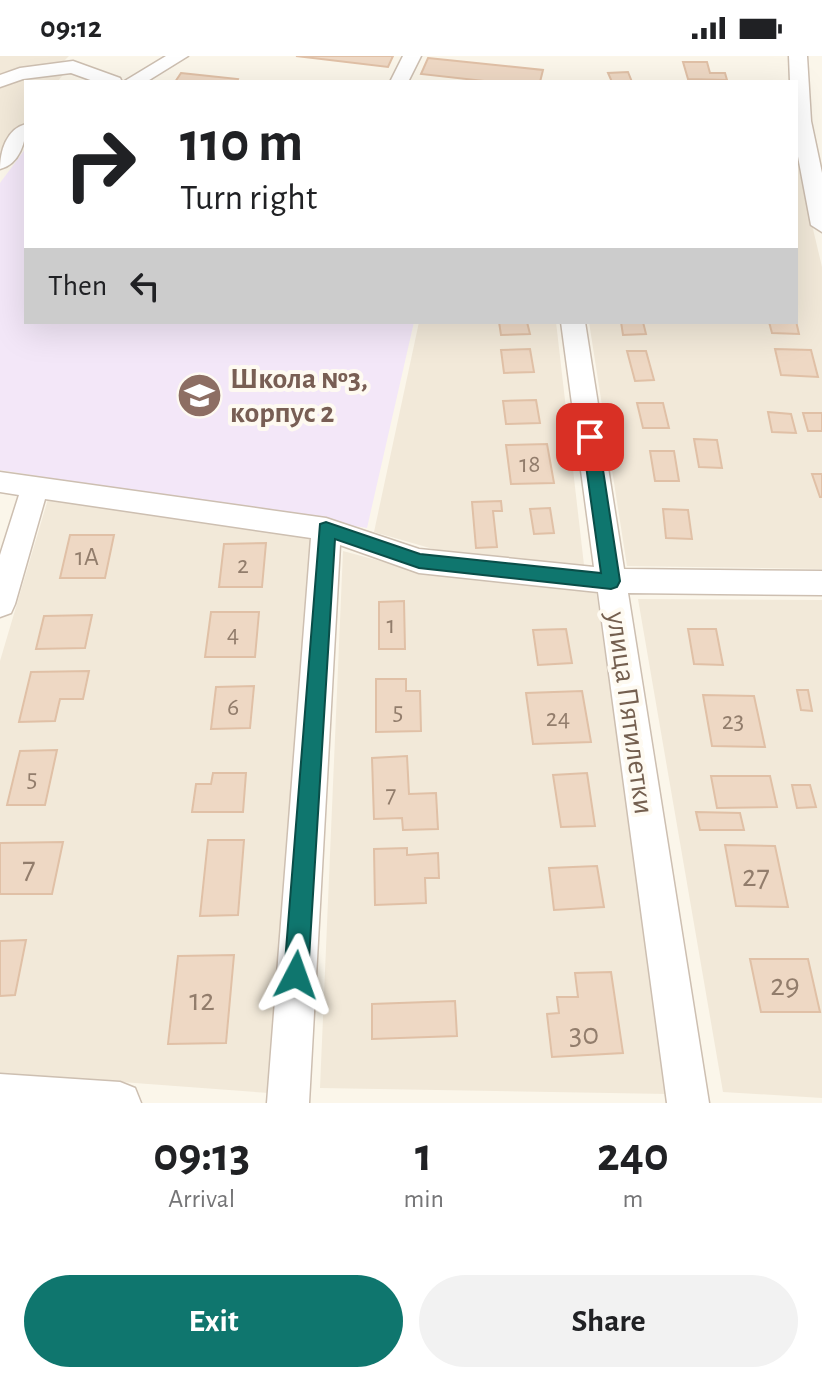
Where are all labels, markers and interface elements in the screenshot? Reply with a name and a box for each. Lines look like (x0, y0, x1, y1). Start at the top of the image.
text: 09:12 (40, 13, 102, 43)
icon: right (48, 112, 152, 216)
text: 110 m (180, 115, 303, 171)
text: Turn right (180, 180, 317, 216)
icon: left (123, 264, 167, 308)
text: Then (48, 271, 107, 301)
place label: Школа №3, корпус 2 (230, 364, 368, 428)
school or university icon: Школа №3, корпус 2 (175, 372, 223, 420)
pin (556, 403, 624, 471)
icon: arrive (568, 415, 612, 459)
house number: 18 (519, 451, 541, 477)
house number: 1А (75, 544, 99, 570)
house number: 2 (237, 552, 249, 578)
street label: улица Пятилетки (601, 609, 659, 816)
house number: 1 (387, 612, 395, 638)
house number: 4 (227, 621, 239, 647)
house number: 6 (227, 694, 239, 720)
house number: 5 (393, 698, 403, 724)
house number: 24 (546, 705, 570, 731)
house number: 23 (722, 708, 744, 734)
house number: 5 (27, 765, 37, 791)
house number: 7 (386, 781, 397, 807)
house number: 7 (22, 852, 36, 884)
house number: 27 (742, 860, 770, 892)
position arrow (254, 933, 338, 1017)
house number: 29 (770, 969, 800, 1001)
house number: 12 (189, 984, 215, 1016)
house number: 30 (569, 1018, 599, 1050)
text: 09:13 (153, 1132, 250, 1180)
text: 1 (415, 1132, 432, 1180)
text: 240 (597, 1132, 669, 1180)
text: Arrival (168, 1186, 235, 1212)
text: min (403, 1186, 444, 1212)
text: m (623, 1186, 643, 1212)
button: Exit (24, 1275, 403, 1367)
button: Share (419, 1275, 798, 1367)

